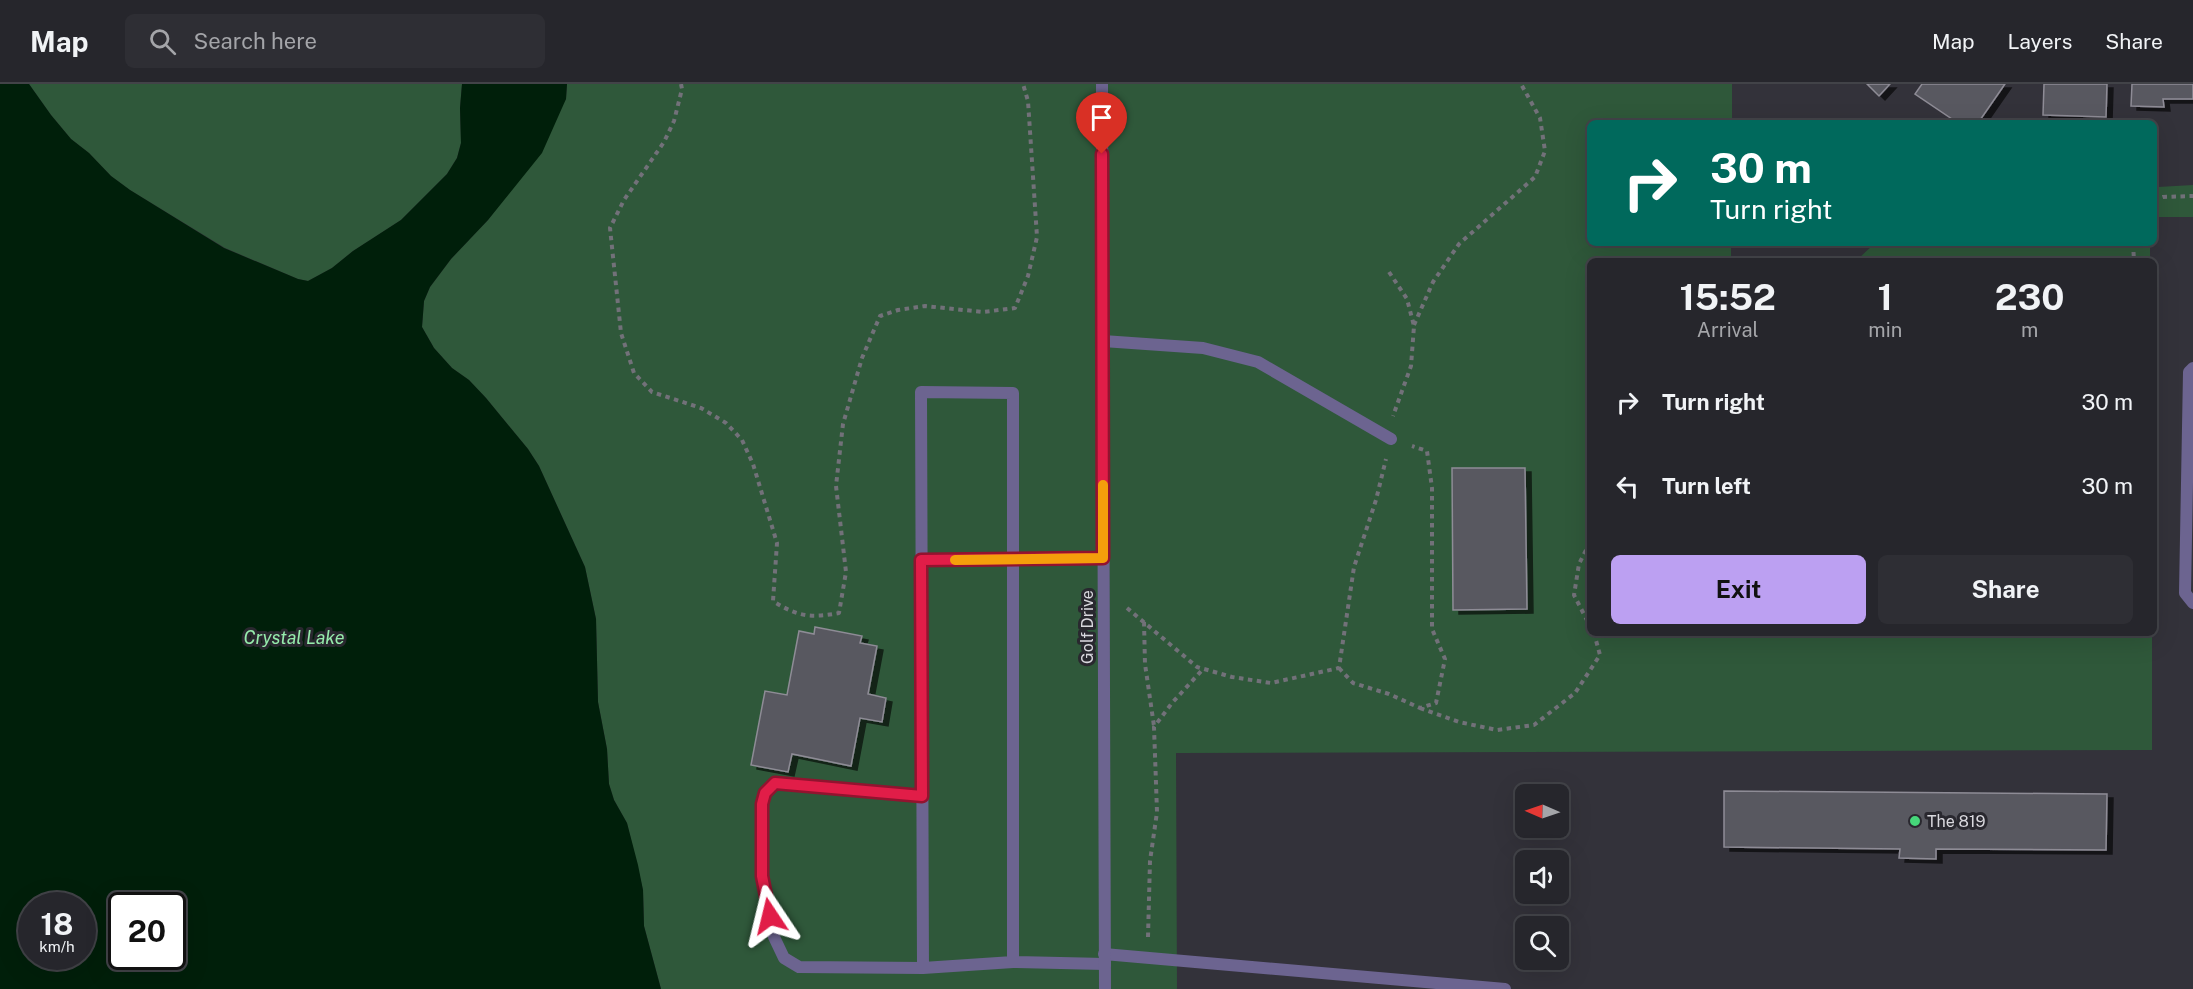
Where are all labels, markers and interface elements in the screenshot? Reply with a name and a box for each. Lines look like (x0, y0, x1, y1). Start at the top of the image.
search box (125, 14, 545, 68)
text: Map (30, 25, 89, 58)
icon: search (146, 25, 179, 58)
text: Search here (194, 28, 317, 54)
text: Map (1932, 29, 1975, 54)
text: Layers (2008, 29, 2072, 54)
text: Share (2105, 29, 2163, 54)
pin (1076, 92, 1127, 154)
icon: arrive (1085, 101, 1118, 134)
text: 30 m (1710, 143, 1812, 192)
icon: right (1611, 144, 1689, 222)
text: Turn right (1710, 193, 1833, 225)
text: 15:52 (1679, 276, 1776, 318)
text: 1 (1878, 276, 1893, 318)
text: 230 (1995, 276, 2065, 318)
text: Arrival (1697, 318, 1759, 342)
text: min (1868, 318, 1902, 342)
text: m (2021, 318, 2038, 342)
icon: right (1611, 386, 1644, 419)
text: Turn right (1662, 389, 1765, 415)
text: 30 m (2081, 389, 2133, 415)
icon: left (1611, 470, 1644, 503)
text: Turn left (1662, 473, 1751, 499)
text: 30 m (2081, 473, 2133, 499)
button: Exit (1611, 555, 1866, 624)
button: Share (1878, 555, 2133, 624)
street label: Golf Drive (1078, 590, 1097, 664)
water label: Crystal Lake (244, 627, 345, 648)
north arrow (1515, 784, 1569, 838)
map controls (1515, 784, 1569, 970)
place label: The 819 (1927, 812, 1985, 831)
marker: The 819 (1908, 814, 1922, 828)
button: sound (1515, 850, 1569, 904)
position arrow (738, 884, 802, 948)
speed limit sign: 20 (108, 892, 186, 970)
text: 18 (41, 906, 73, 942)
button: search (1515, 916, 1569, 970)
text: km/h (39, 938, 75, 955)

